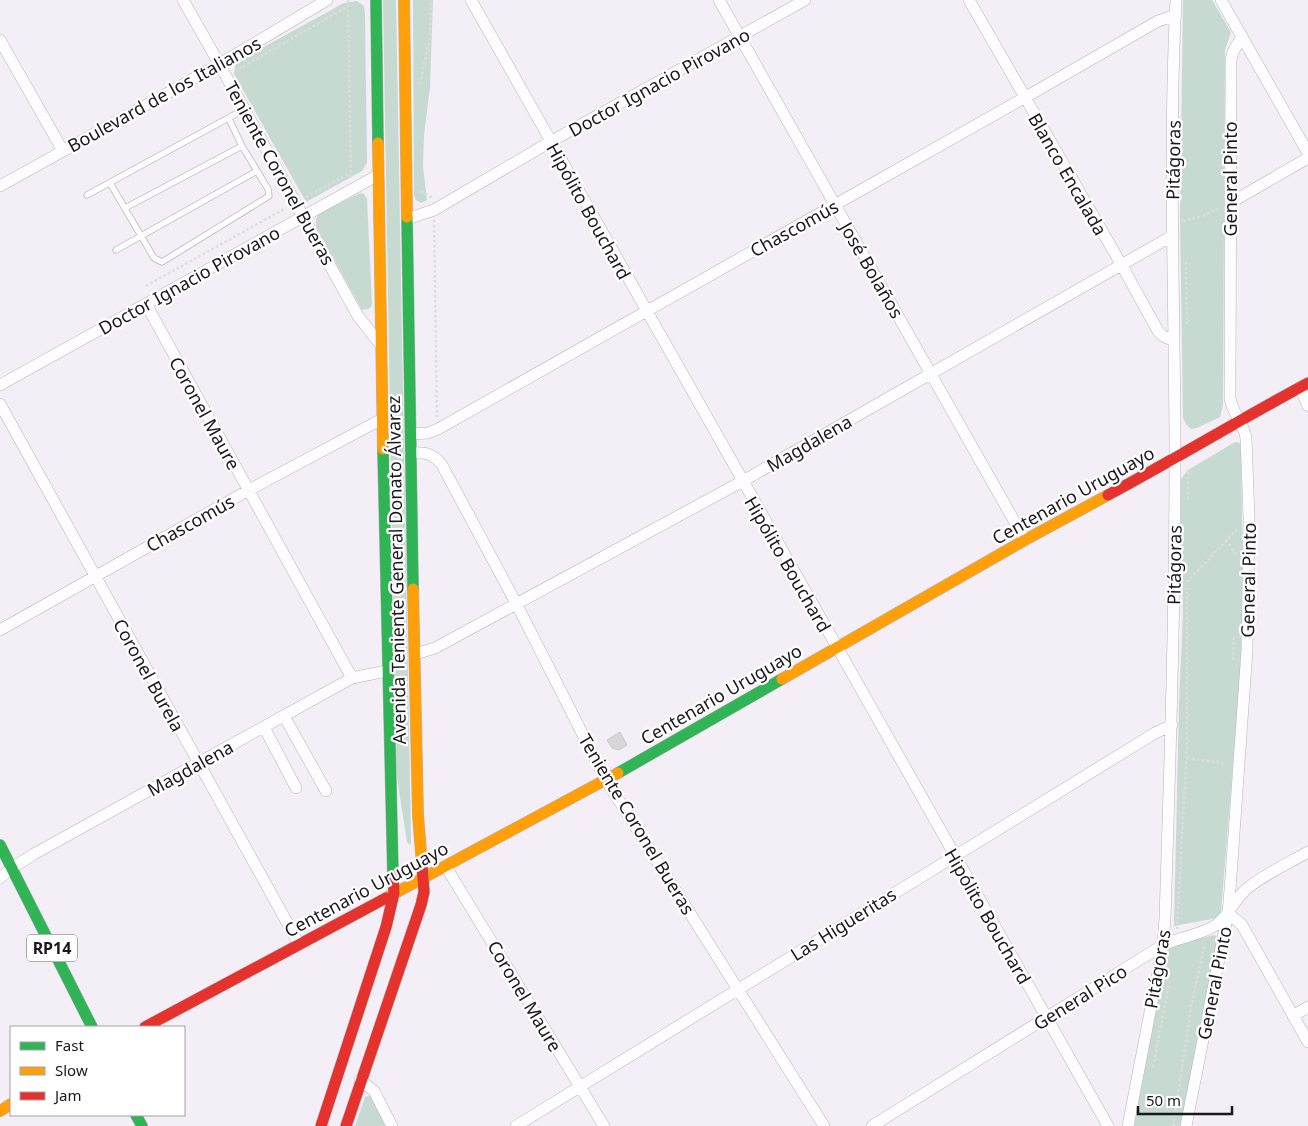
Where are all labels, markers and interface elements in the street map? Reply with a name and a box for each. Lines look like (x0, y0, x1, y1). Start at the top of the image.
street label: Doctor Ignacio Pirovano (564, 22, 754, 142)
street label: Boulevard de los Italianos (63, 31, 265, 157)
street label: Teniente Coronel Bueras (219, 77, 341, 269)
street label: Blanco Encalada (1023, 108, 1113, 240)
street label: Pitágoras (1160, 120, 1186, 200)
street label: General Pinto (1218, 121, 1242, 237)
street label: Hipólito Bouchard (541, 138, 637, 284)
street label: Chascomús (746, 194, 842, 262)
street label: José Bolaños (834, 216, 909, 322)
street label: Doctor Ignacio Pirovano (94, 220, 284, 340)
street label: Coronel Maure (164, 352, 246, 474)
street label: Avenida Teniente General Donato Álvarez (381, 395, 411, 745)
street label: Magdalena (762, 409, 856, 477)
street label: Centenario Uruguayo (987, 440, 1159, 550)
street label: Chascomús (142, 489, 238, 557)
street label: Hipólito Bouchard (739, 492, 837, 636)
street label: General Pinto (1235, 522, 1261, 638)
street label: Pitágoras (1161, 525, 1187, 605)
street label: Coronel Burela (108, 614, 190, 736)
street label: Centenario Uruguayo (636, 638, 806, 750)
street label: Teniente Coronel Bueras (573, 729, 701, 919)
street label: Magdalena (143, 735, 237, 801)
street label: Centenario Uruguayo (280, 836, 452, 942)
street label: Hipólito Bouchard (939, 844, 1037, 988)
street label: Las Higueritas (786, 882, 900, 966)
street label: General Pinto (1191, 924, 1237, 1042)
street label: Pitágoras (1138, 928, 1176, 1010)
road number: RP14 (27, 934, 77, 961)
street label: Coronel Maure (482, 936, 568, 1056)
street label: General Pico (1029, 959, 1131, 1035)
legend (10, 1026, 185, 1116)
text: Fast (55, 1035, 84, 1055)
text: Slow (55, 1060, 88, 1080)
scale bar (1138, 1084, 1232, 1116)
text: Jam (53, 1085, 82, 1105)
text: 50 m (1146, 1090, 1181, 1110)

